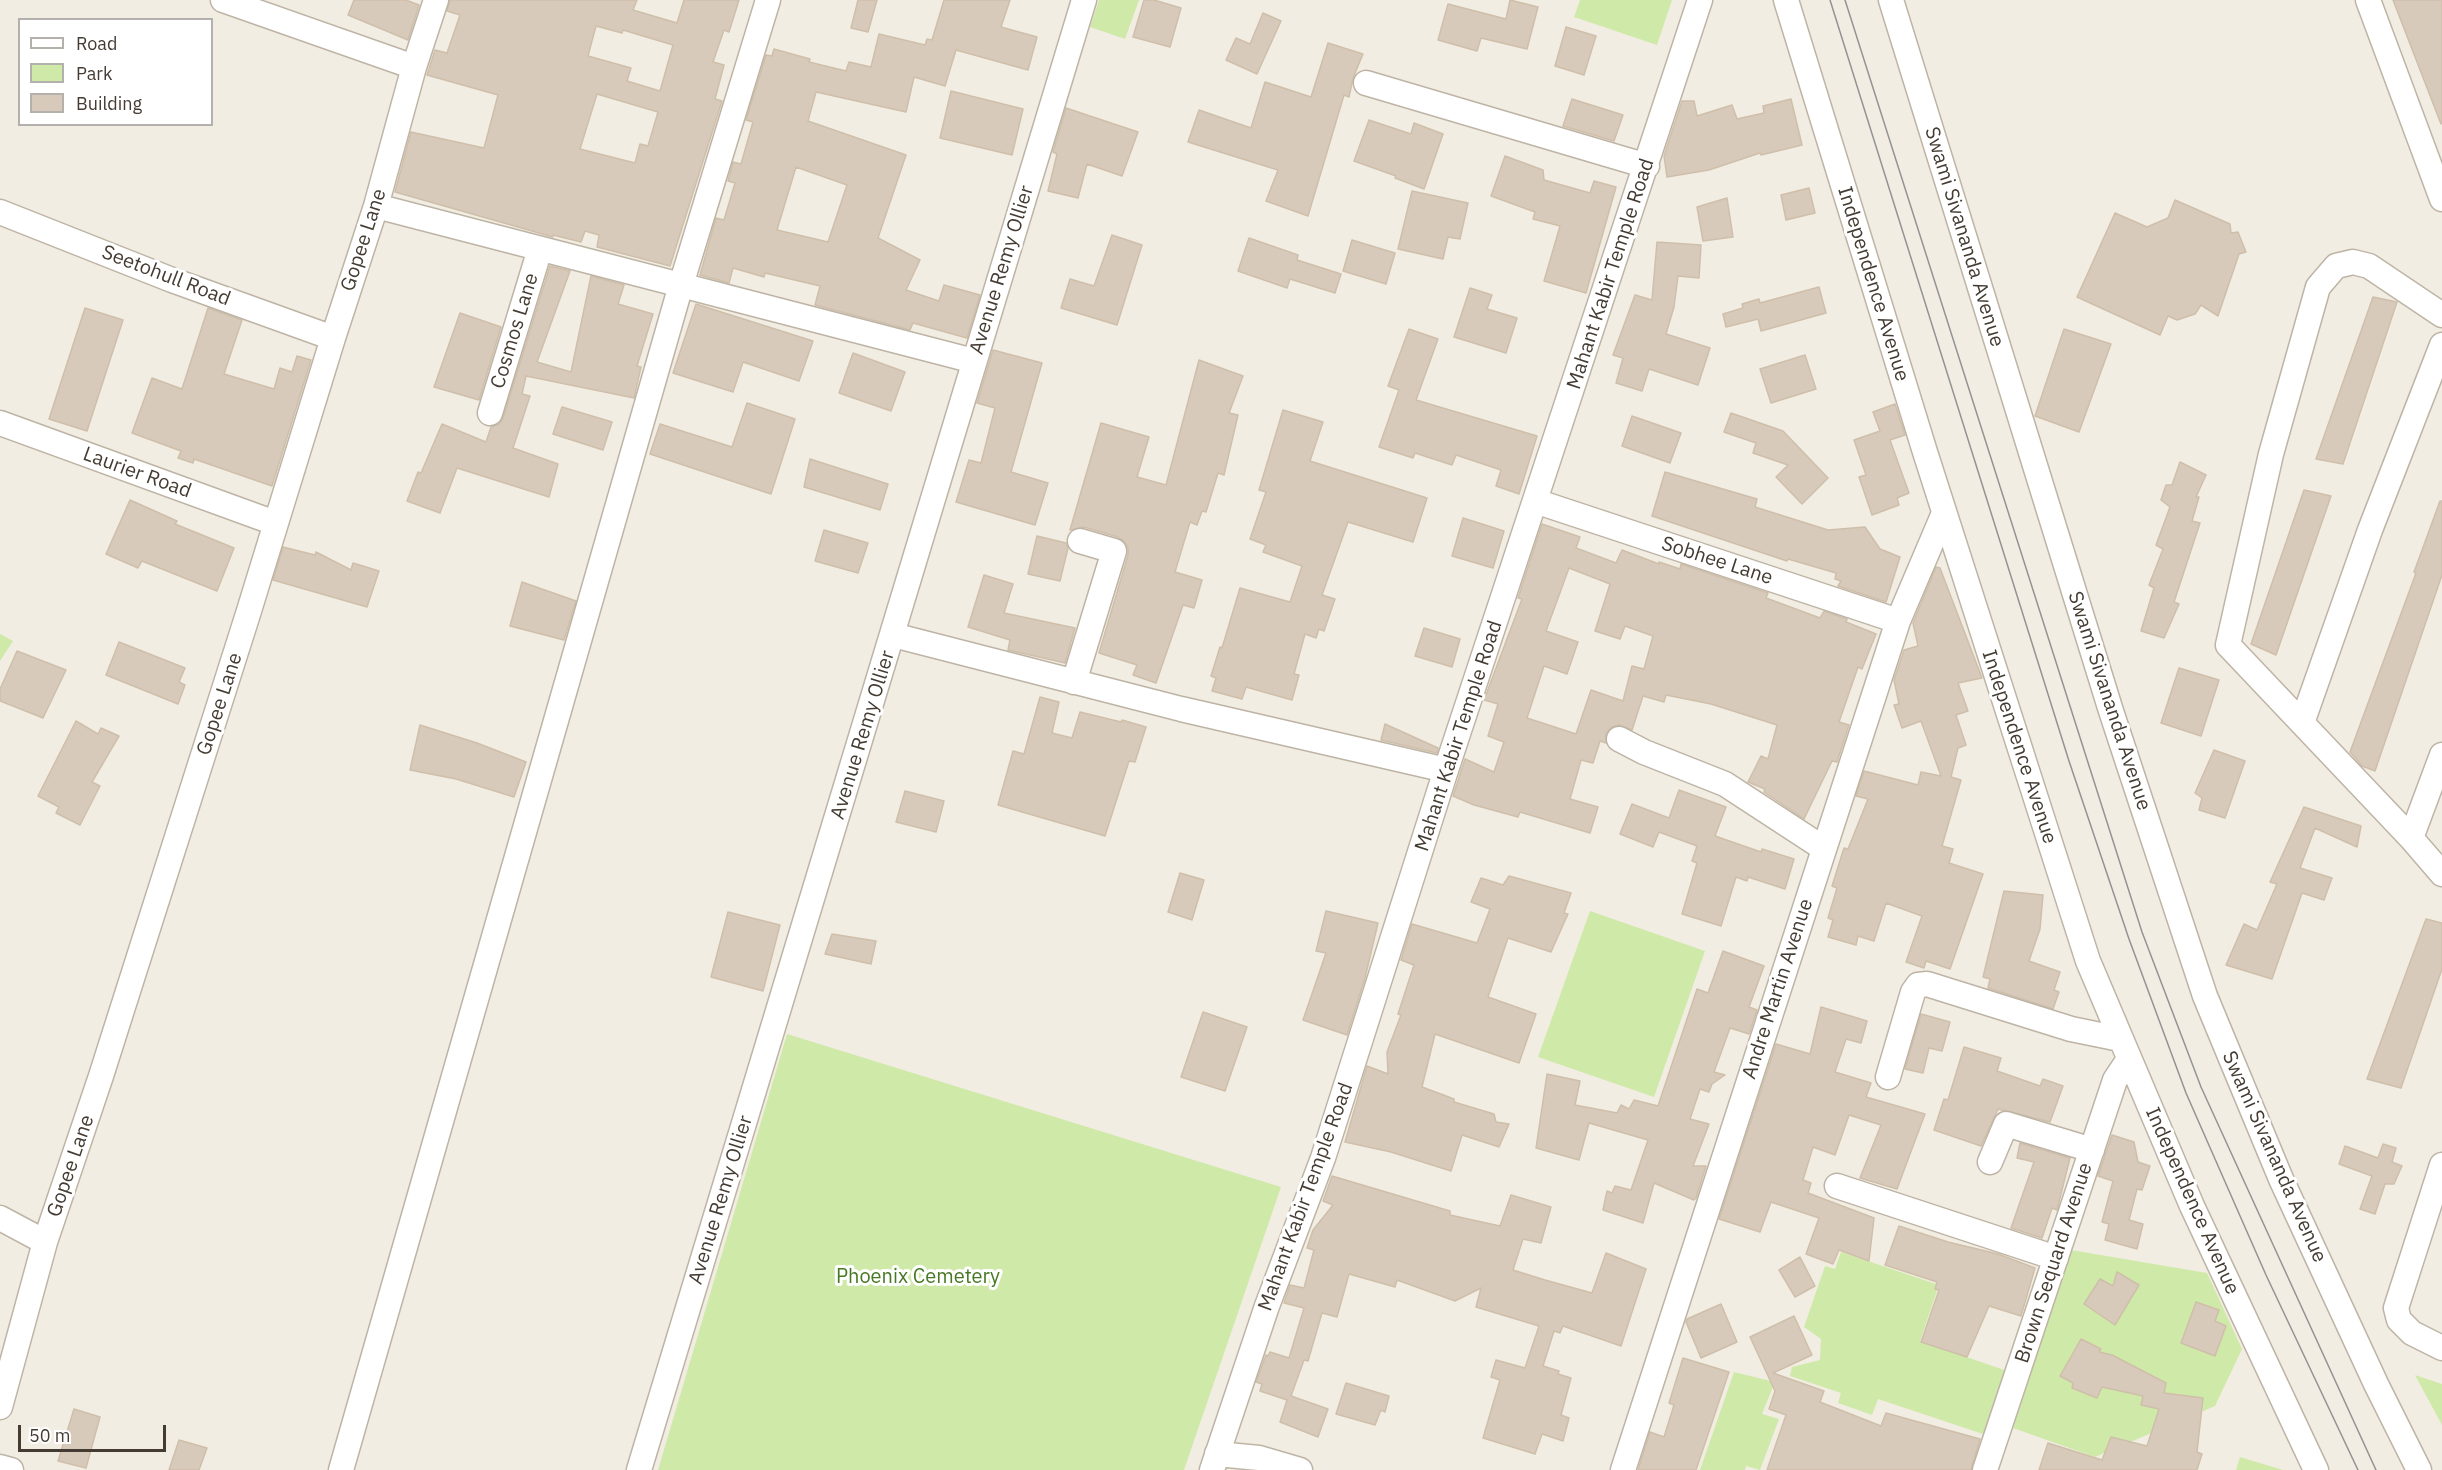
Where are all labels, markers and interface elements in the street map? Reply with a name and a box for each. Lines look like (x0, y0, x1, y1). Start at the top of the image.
legend (18, 18, 213, 126)
text: Road (76, 32, 117, 55)
text: Park (76, 62, 112, 85)
text: Building (76, 92, 142, 115)
street label: Swami Sivananda Avenue (1919, 124, 2009, 350)
street label: Mahant Kabir Temple Road (1562, 156, 1660, 392)
street label: Avenue Remy Ollier (965, 183, 1039, 357)
street label: Independence Avenue (1832, 184, 1914, 384)
street label: Gopee Lane (336, 186, 392, 294)
street label: Seetohull Road (98, 240, 234, 312)
street label: Cosmos Lane (486, 270, 544, 392)
street label: Laurier Road (80, 442, 194, 504)
street label: Sobhee Lane (1658, 532, 1776, 590)
street label: Swami Sivananda Avenue (2062, 588, 2156, 814)
street label: Mahant Kabir Temple Road (1410, 618, 1508, 854)
street label: Independence Avenue (1976, 647, 2062, 847)
street label: Avenue Remy Ollier (826, 648, 900, 822)
street label: Gopee Lane (192, 650, 248, 758)
street label: Andre Martin Avenue (1738, 896, 1818, 1082)
street label: Swami Sivananda Avenue (2217, 1048, 2331, 1266)
street label: Mahant Kabir Temple Road (1253, 1080, 1359, 1314)
street label: Independence Avenue (2140, 1104, 2244, 1298)
street label: Gopee Lane (42, 1112, 100, 1220)
street label: Avenue Remy Ollier (684, 1113, 758, 1287)
street label: Brown Sequard Avenue (2010, 1160, 2098, 1366)
park label: Phoenix Cemetery (836, 1265, 1000, 1289)
scale bar (21, 1413, 170, 1451)
text: 50 m (29, 1424, 71, 1447)

